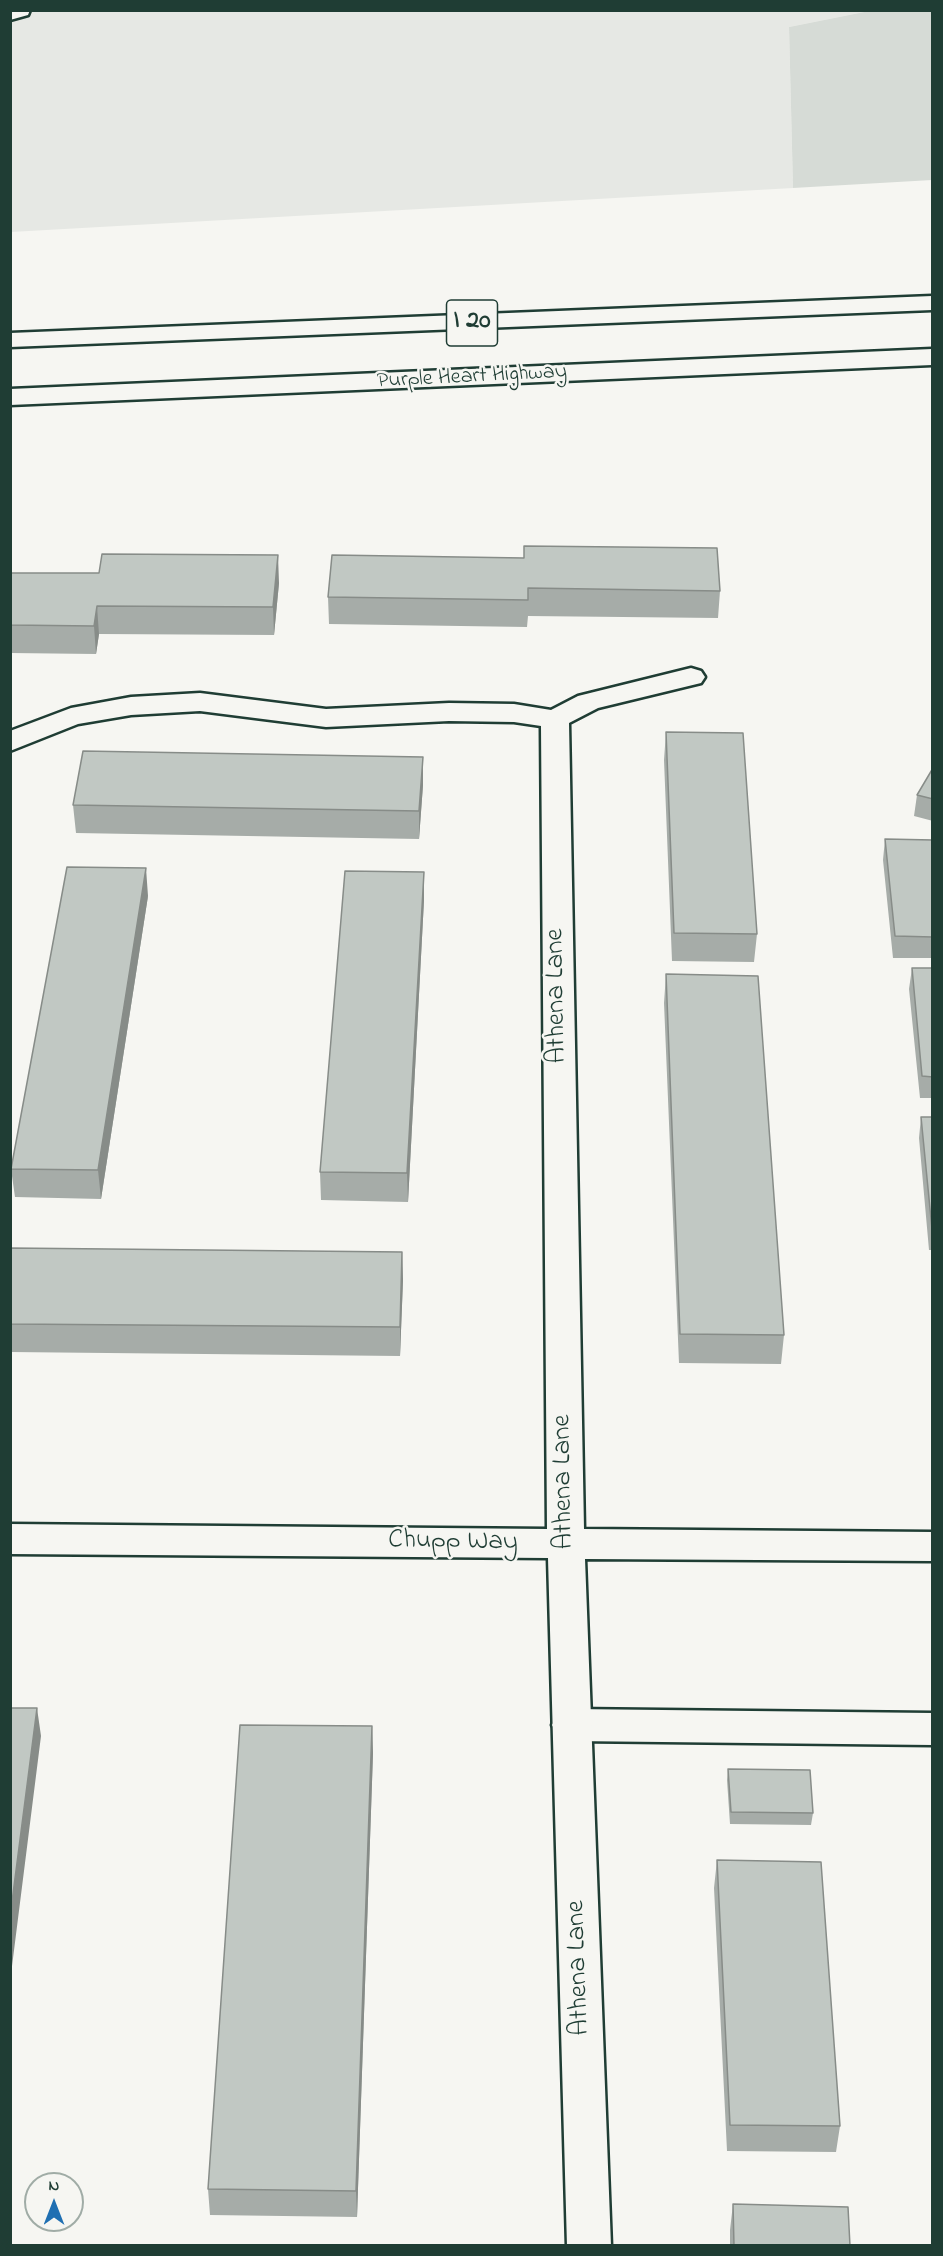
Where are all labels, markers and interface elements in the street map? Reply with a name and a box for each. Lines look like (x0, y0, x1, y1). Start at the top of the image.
road number: I 20 (446, 300, 498, 346)
street label: Purple Heart Highway (376, 360, 568, 396)
street label: Athena Lane (541, 928, 575, 1064)
street label: Athena Lane (548, 1414, 582, 1550)
street label: Chupp Way (388, 1526, 518, 1560)
street label: Athena Lane (561, 1900, 599, 2036)
north arrow (24, 2172, 84, 2232)
text: N (49, 2174, 59, 2198)

